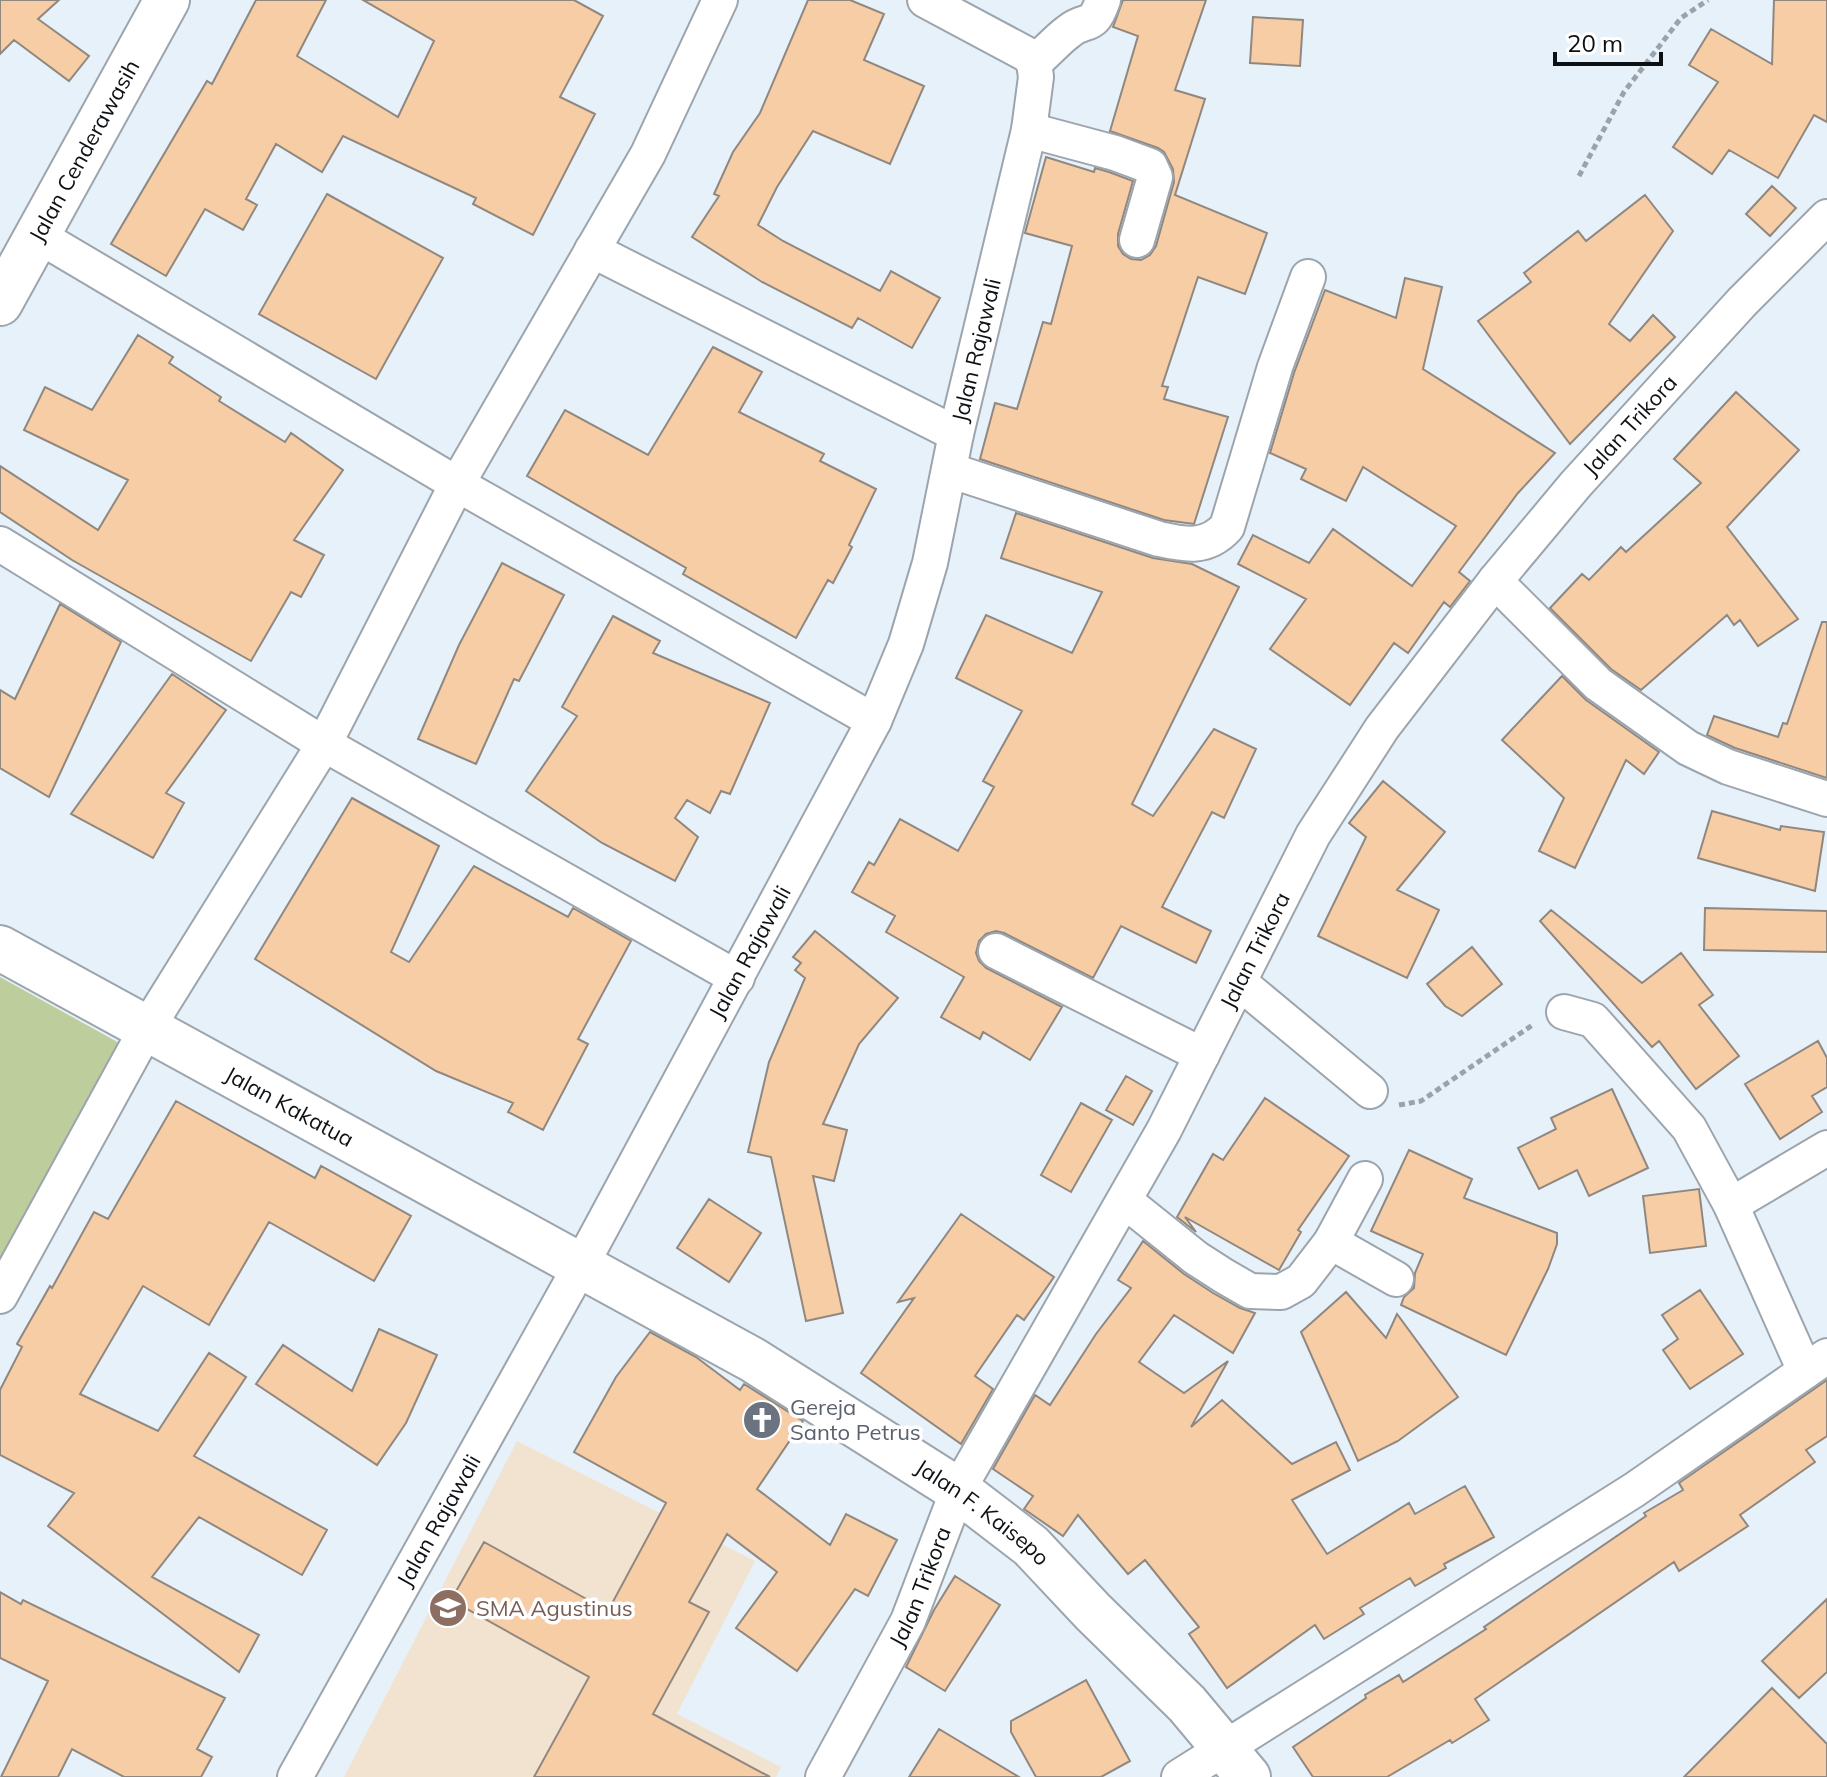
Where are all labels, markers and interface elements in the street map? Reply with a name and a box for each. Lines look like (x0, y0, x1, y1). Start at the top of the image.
scale bar (1555, 16, 1661, 66)
text: 20 m (1567, 28, 1623, 58)
street label: Jalan Cenderawasih (22, 54, 146, 247)
street label: Jalan Rajawali (945, 276, 1007, 425)
street label: Jalan Trikora (1577, 369, 1683, 481)
street label: Jalan Rajawali (702, 881, 797, 1023)
street label: Jalan Trikora (1214, 887, 1296, 1013)
street label: Jalan Kakatua (220, 1060, 359, 1153)
place label: Gereja Santo Petrus (790, 1393, 921, 1446)
church icon: Gereja Santo Petrus (741, 1399, 783, 1441)
street label: Jalan Rajawali (390, 1449, 486, 1591)
street label: Jalan F. Kaisepo (910, 1453, 1056, 1571)
street label: Jalan Trikora (883, 1523, 957, 1652)
school or university icon: SMA Agustinus (427, 1587, 469, 1629)
place label: SMA Agustinus (476, 1594, 633, 1622)

